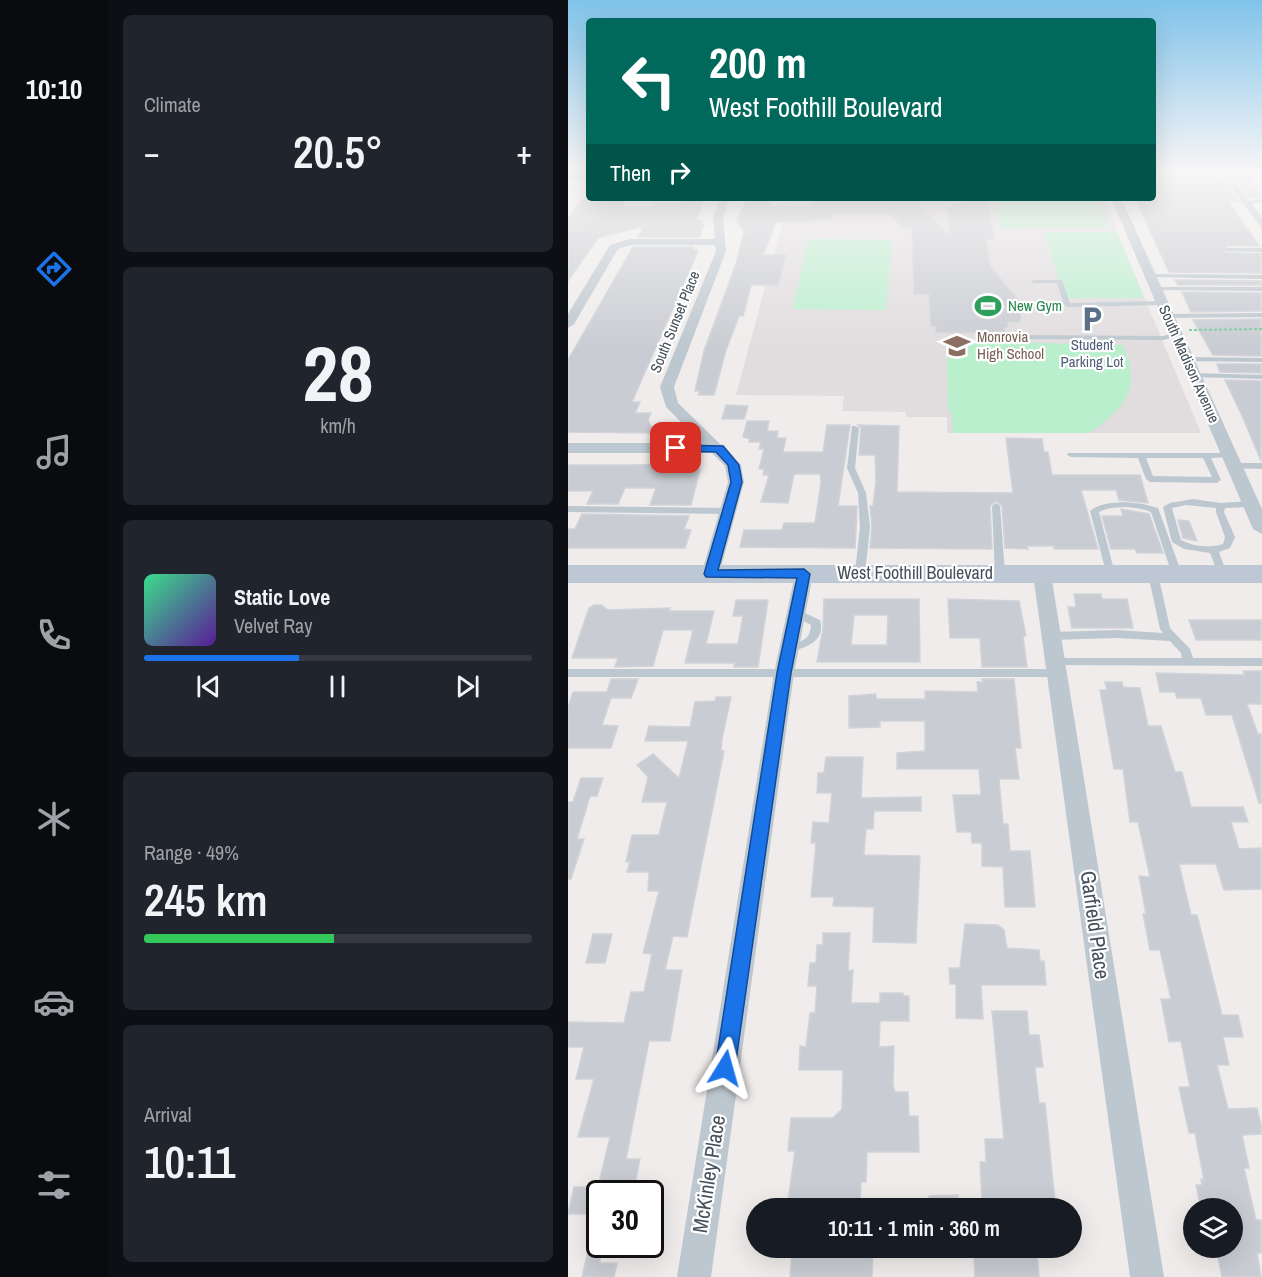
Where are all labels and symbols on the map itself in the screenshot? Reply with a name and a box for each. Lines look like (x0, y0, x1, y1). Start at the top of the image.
street label: South Sunset Place (645, 268, 705, 376)
sports icon: New Gym (973, 291, 1003, 321)
place label: New Gym (1008, 295, 1062, 316)
street label: South Madison Avenue (1154, 302, 1225, 426)
parking icon: Student Parking Lot (1077, 304, 1107, 334)
place label: Monrovia High School (977, 326, 1044, 364)
school or university icon: Monrovia High School (942, 331, 972, 361)
place label: Student Parking Lot (1061, 334, 1124, 372)
pin (650, 422, 701, 473)
street label: West Foothill Boulevard (837, 560, 993, 585)
street label: Garfield Place (1074, 869, 1117, 981)
position arrow (693, 1036, 757, 1100)
street label: McKinley Place (685, 1113, 732, 1235)
speed limit sign: 30 (586, 1180, 664, 1258)

